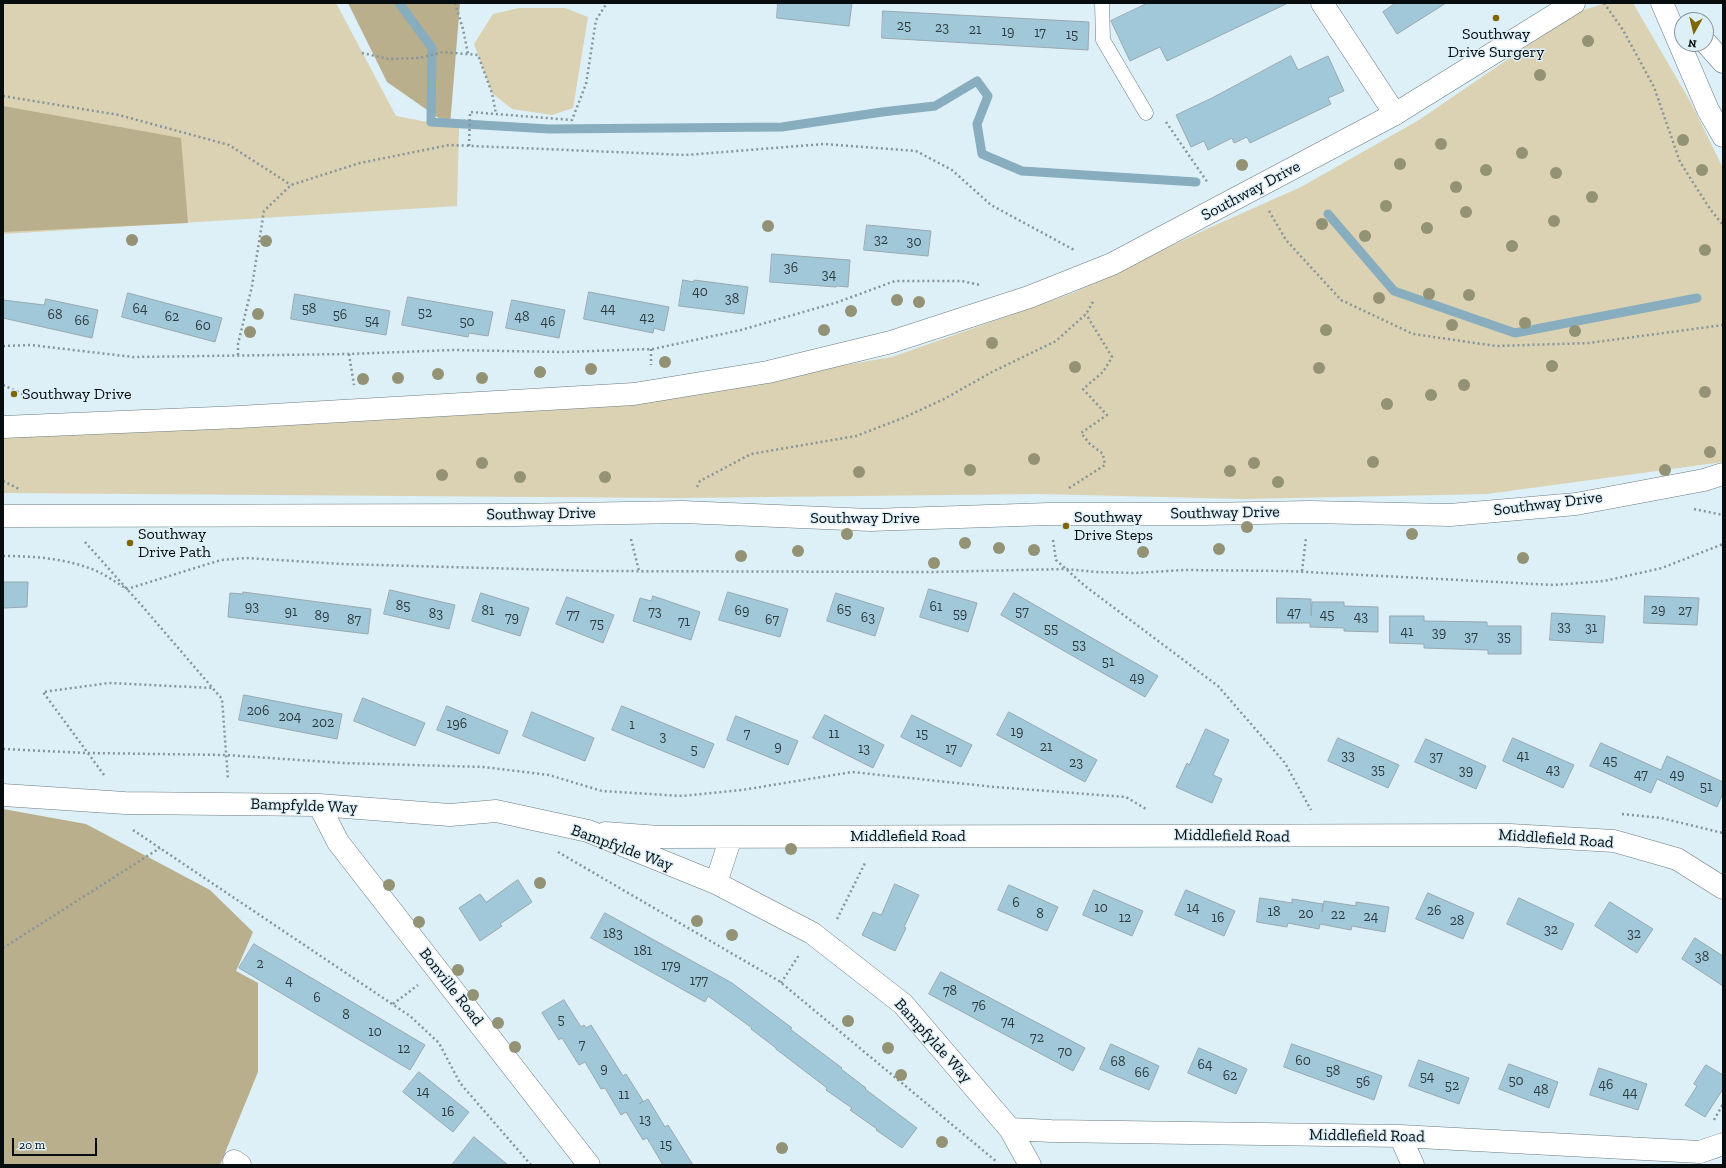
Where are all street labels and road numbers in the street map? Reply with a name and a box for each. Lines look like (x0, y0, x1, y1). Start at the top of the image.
street label: Southway Drive (1198, 157, 1304, 225)
street label: Southway Drive (1493, 488, 1603, 520)
street label: Southway Drive (1170, 502, 1280, 524)
street label: Southway Drive (486, 503, 596, 525)
street label: Southway Drive (810, 508, 920, 528)
street label: Bampfylde Way (250, 795, 358, 817)
street label: Bampfylde Way (568, 821, 676, 875)
street label: Middlefield Road (1174, 825, 1290, 847)
street label: Middlefield Road (1498, 825, 1614, 853)
street label: Middlefield Road (850, 826, 966, 846)
street label: Bonville Road (415, 944, 487, 1030)
street label: Bampfylde Way (890, 995, 976, 1087)
street label: Middlefield Road (1309, 1125, 1425, 1147)

